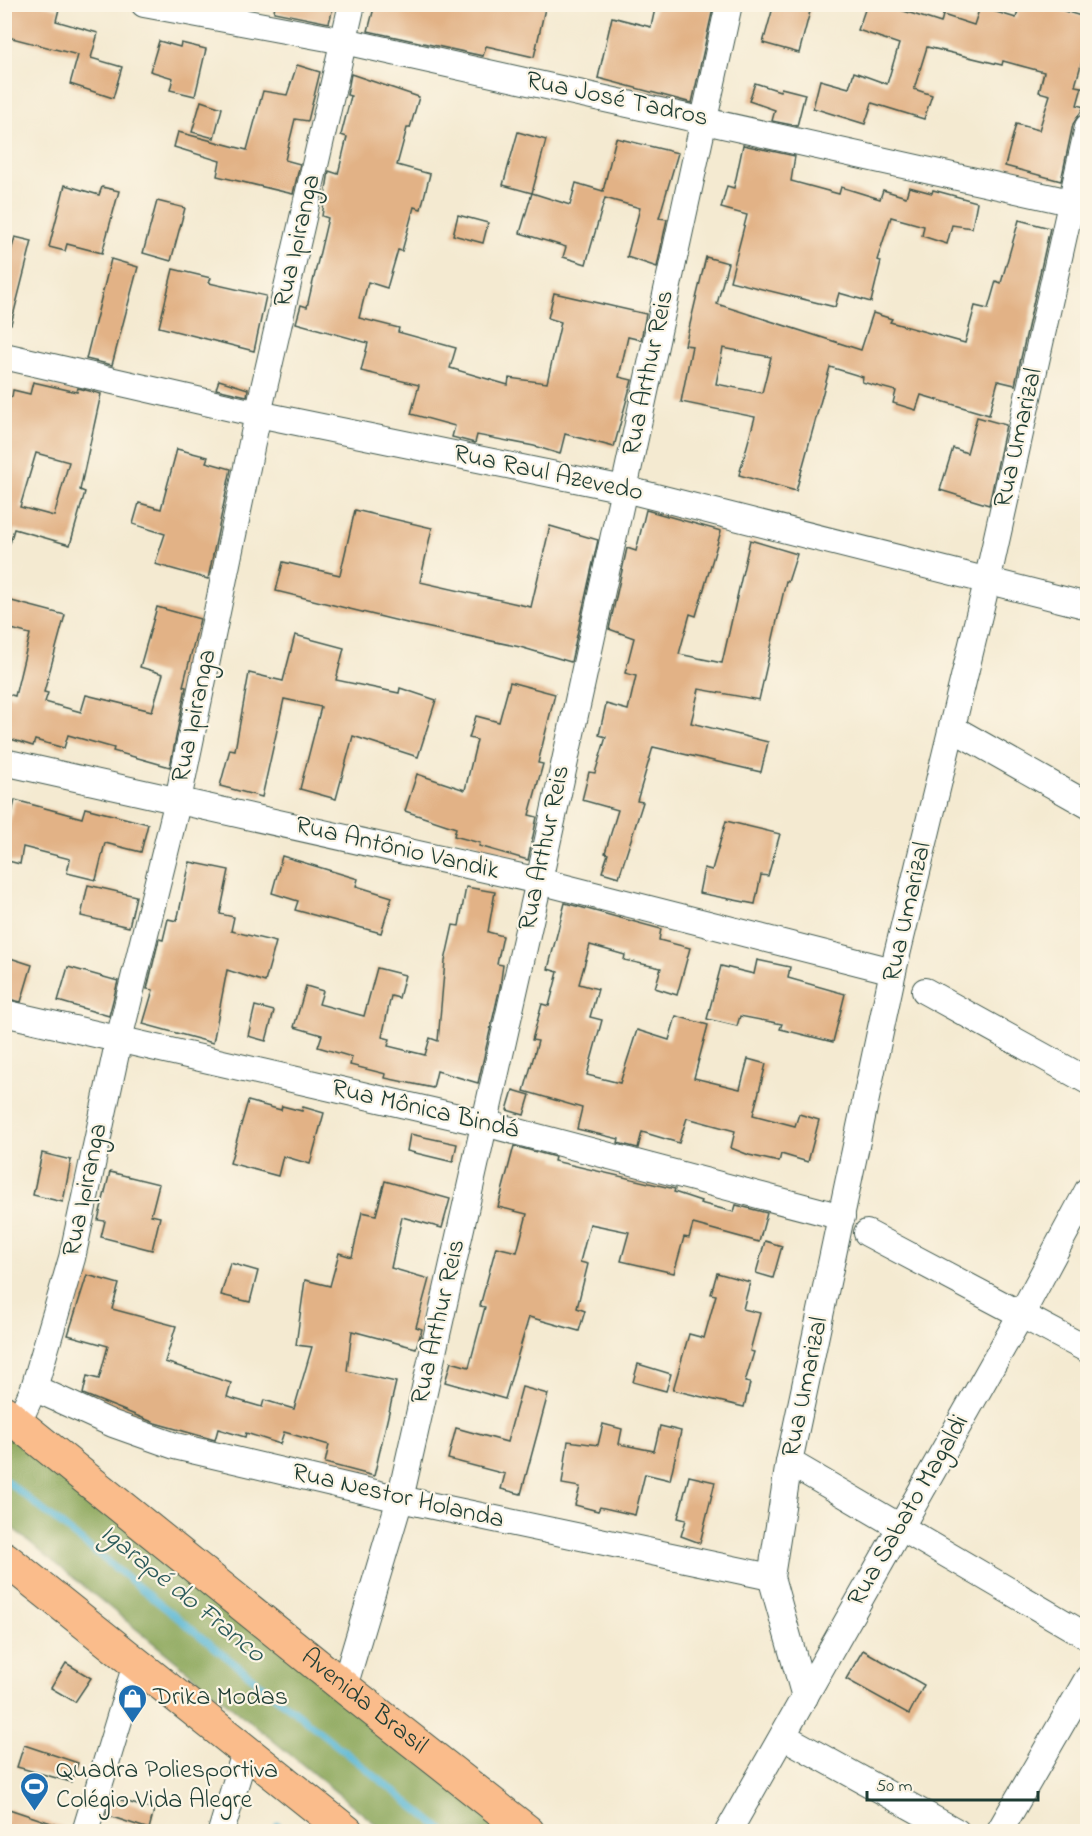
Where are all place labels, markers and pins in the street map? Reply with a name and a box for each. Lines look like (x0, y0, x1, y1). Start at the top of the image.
place label: Drika Modas (152, 1679, 288, 1717)
shop icon: Drika Modas (116, 1682, 148, 1724)
place label: Quadra Poliesportiva Colégio Vida Alegre (56, 1752, 278, 1820)
sports icon: Quadra Poliesportiva Colégio Vida Alegre (19, 1770, 51, 1812)

